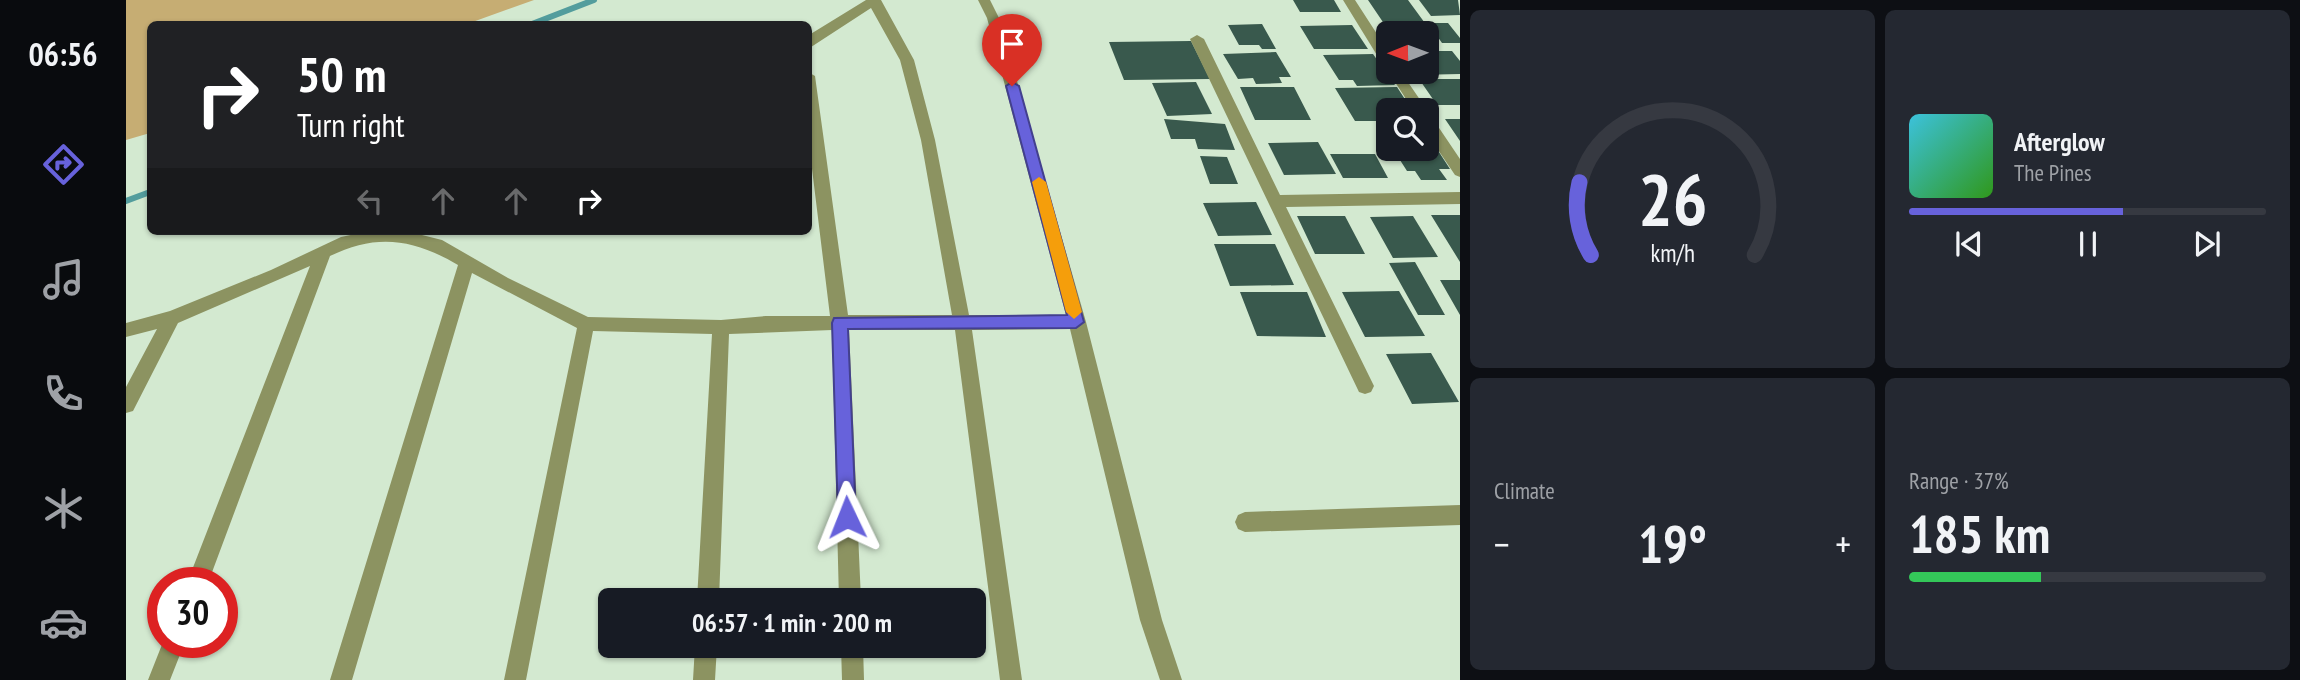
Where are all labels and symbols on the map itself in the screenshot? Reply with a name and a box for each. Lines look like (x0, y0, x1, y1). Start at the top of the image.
pin (982, 14, 1042, 86)
north arrow (1376, 21, 1438, 84)
position arrow (810, 480, 884, 554)
speed limit sign: 30 (147, 567, 238, 658)

